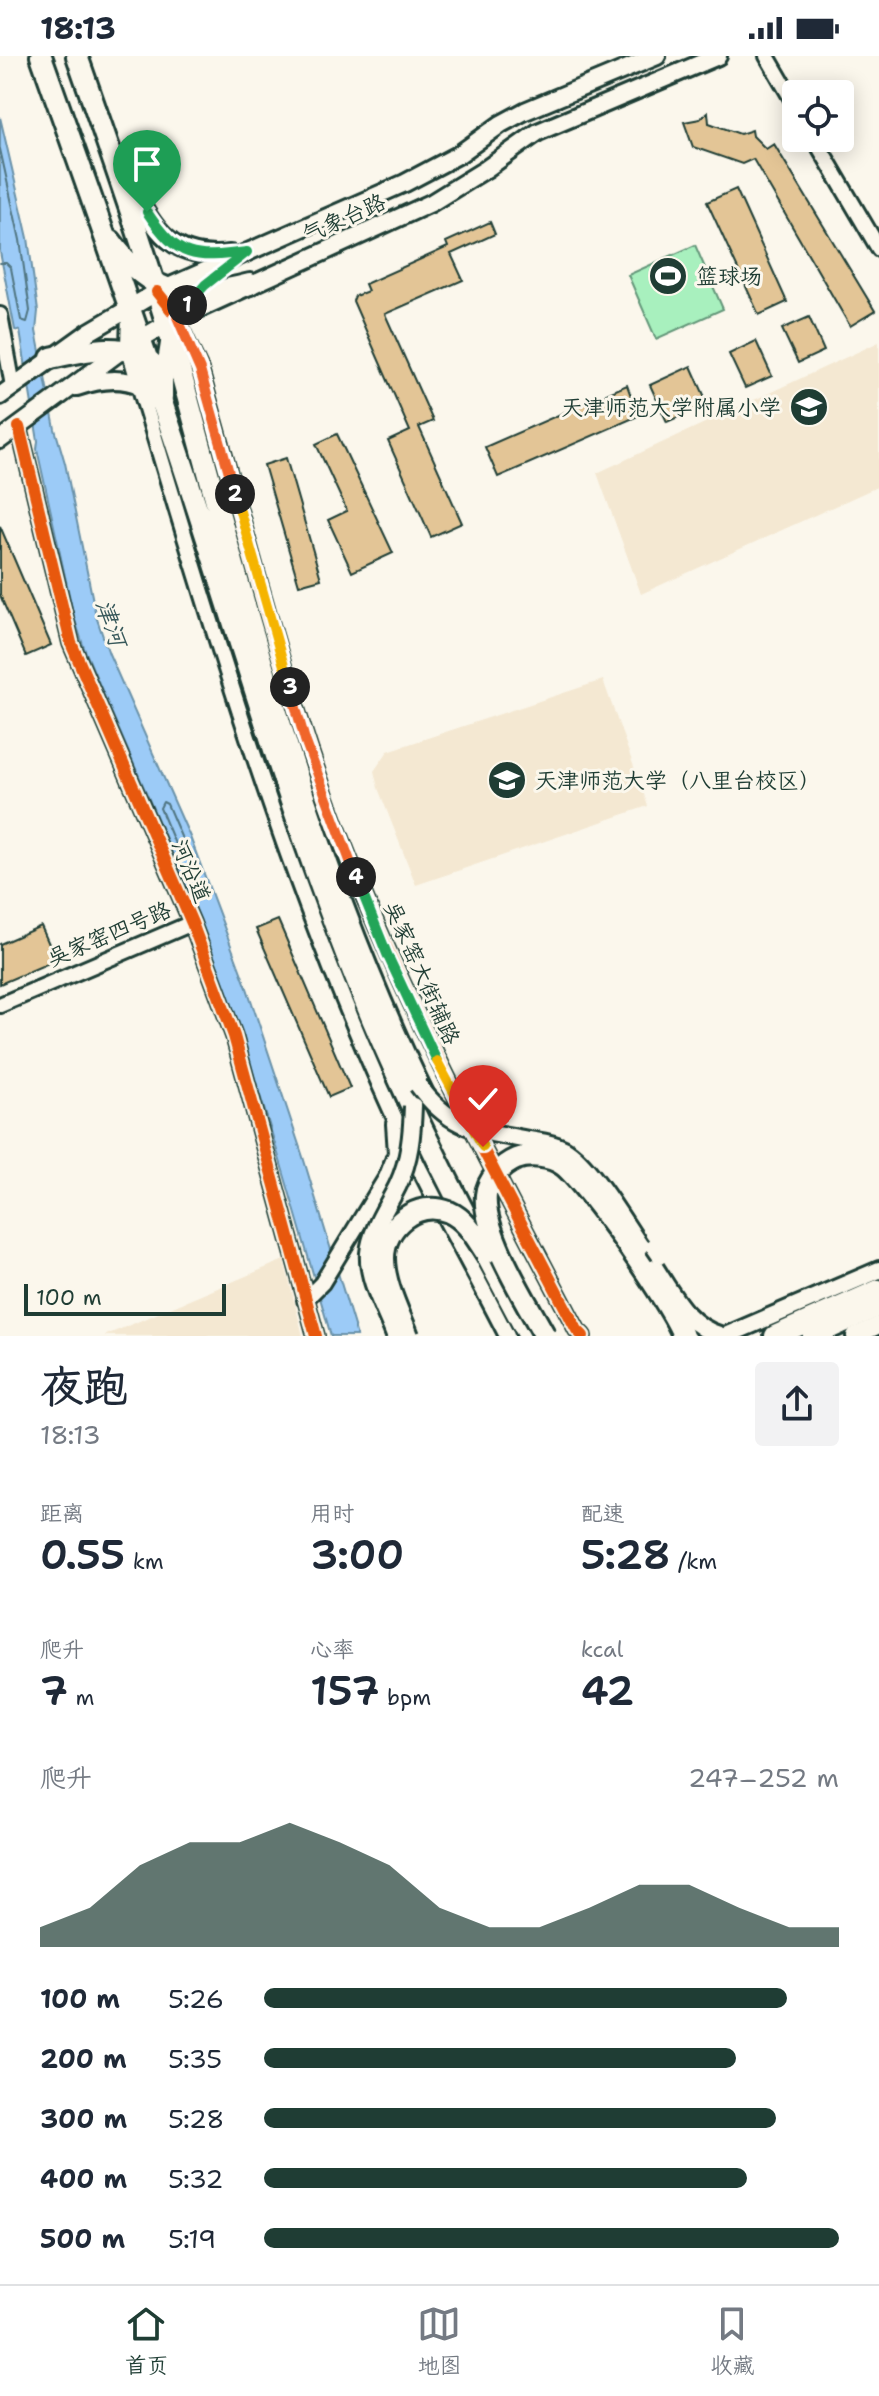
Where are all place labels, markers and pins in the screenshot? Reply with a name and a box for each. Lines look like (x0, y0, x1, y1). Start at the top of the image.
pin (113, 130, 181, 212)
sports icon: 篮球场 (647, 255, 689, 297)
place label: 篮球场 (696, 262, 762, 291)
pin: 1 (167, 285, 207, 325)
school or university icon: 天津师范大学附属小学 (788, 386, 830, 428)
place label: 天津师范大学附属小学 (561, 393, 781, 422)
pin: 2 (215, 474, 255, 514)
pin: 3 (270, 667, 310, 707)
school or university icon: 天津师范大学（八里台校区） (486, 759, 528, 801)
place label: 天津师范大学（八里台校区） (535, 766, 821, 795)
pin: 4 (336, 857, 376, 897)
pin (449, 1065, 517, 1147)

